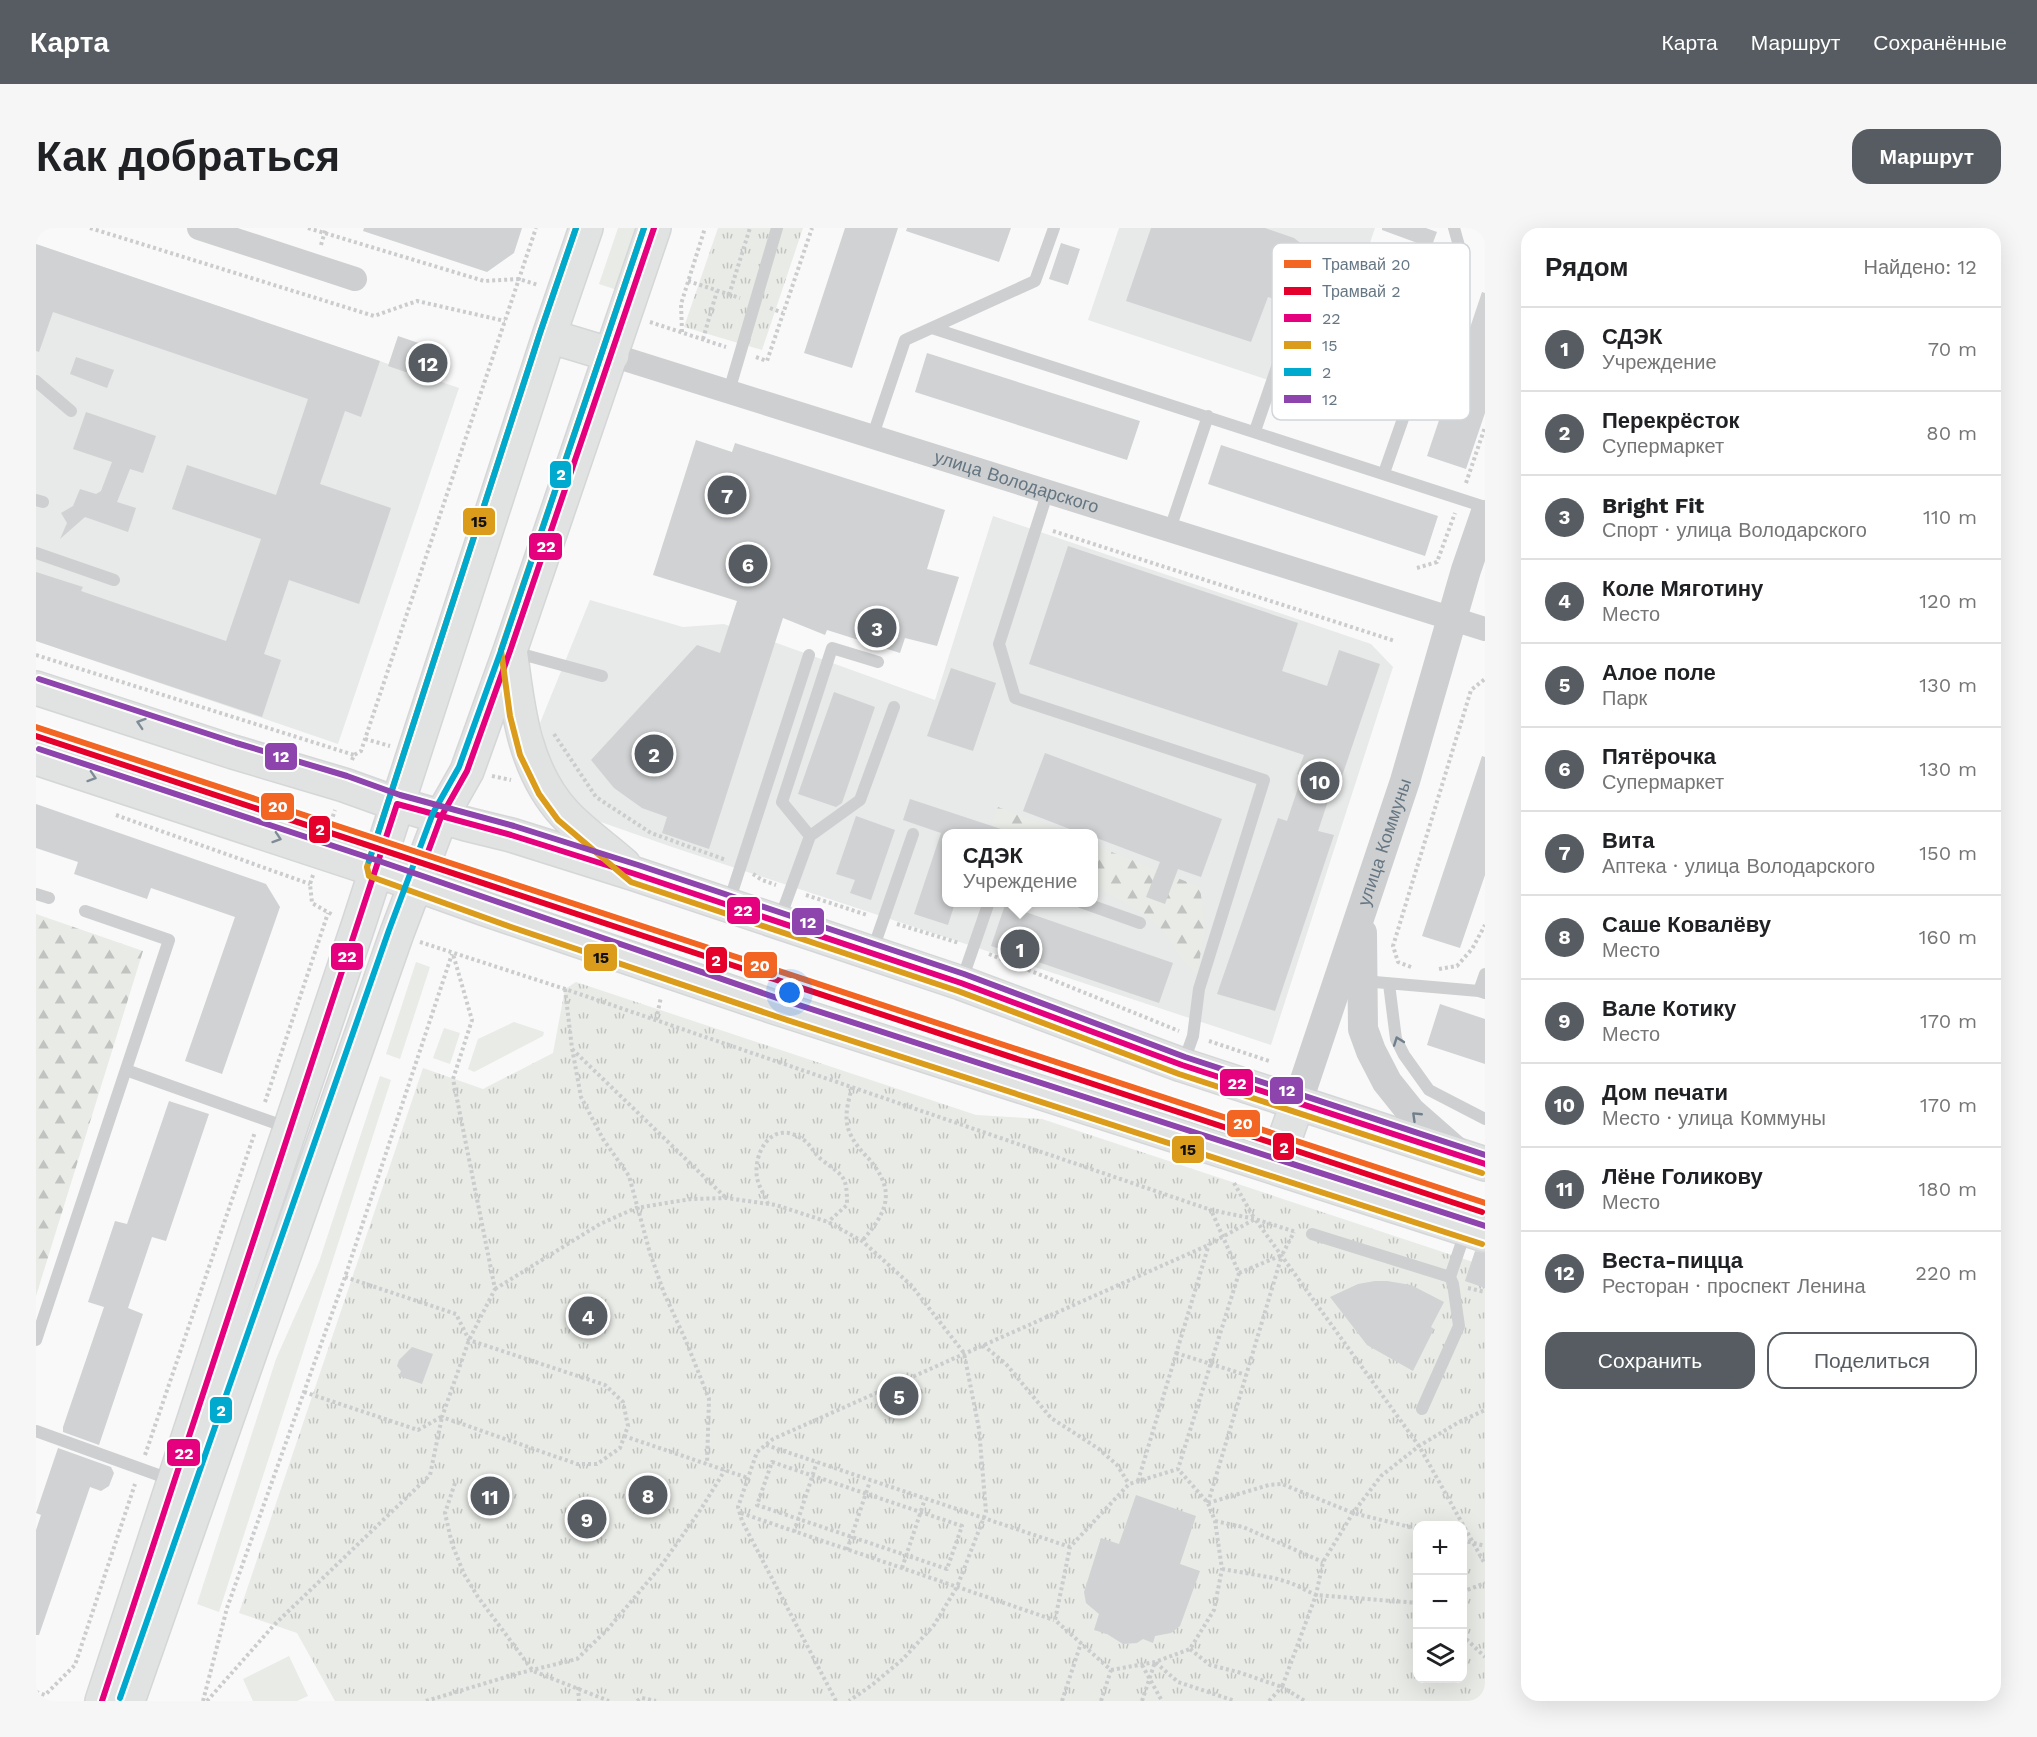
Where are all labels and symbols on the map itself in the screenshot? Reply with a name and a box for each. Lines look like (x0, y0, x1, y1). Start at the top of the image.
legend (1272, 243, 1470, 420)
text: Трамвай 20 (1322, 255, 1411, 274)
text: Трамвай 2 (1322, 282, 1401, 301)
text: 22 (1322, 309, 1341, 328)
text: 15 (1322, 336, 1338, 355)
pin: 12 (408, 340, 448, 386)
text: 2 (1322, 363, 1331, 382)
text: 12 (1322, 390, 1338, 409)
street label: улица Володарского (932, 446, 1102, 517)
line badge: 2 (549, 460, 572, 489)
text: 2 (556, 465, 566, 484)
pin: 7 (708, 472, 746, 518)
line badge: 15 (462, 507, 496, 536)
text: 15 (471, 512, 487, 531)
line badge: 22 (528, 532, 563, 561)
text: 22 (536, 537, 556, 556)
pin: 6 (728, 542, 768, 586)
pin: 3 (858, 606, 896, 650)
one-way arrow (136, 717, 147, 730)
pin: 2 (634, 732, 674, 776)
line badge: 12 (264, 742, 298, 771)
text: 12 (273, 747, 289, 766)
pin: 10 (1300, 758, 1340, 804)
one-way arrow (86, 769, 96, 782)
street label: улица Коммуны (1353, 776, 1415, 908)
line badge: 20 (260, 792, 295, 821)
text: 20 (268, 797, 288, 816)
line badge: 2 (308, 815, 331, 844)
text: 2 (315, 820, 325, 839)
one-way arrow (271, 831, 282, 843)
line badge: 22 (726, 896, 761, 925)
text: 22 (733, 901, 753, 920)
line badge: 12 (791, 907, 825, 936)
text: 12 (800, 913, 816, 932)
pin: 1 (1000, 926, 1040, 972)
line badge: 22 (330, 942, 364, 971)
line badge: 15 (583, 943, 618, 972)
line badge: 2 (705, 946, 728, 974)
text: 22 (337, 947, 357, 966)
text: 15 (593, 948, 609, 967)
text: 2 (711, 951, 721, 970)
line badge: 20 (743, 951, 778, 979)
text: 20 (750, 956, 770, 975)
your location (775, 978, 804, 1007)
one-way arrow (1393, 1036, 1406, 1047)
line badge: 22 (1219, 1068, 1254, 1097)
text: 22 (1227, 1074, 1247, 1093)
line badge: 12 (1269, 1076, 1304, 1105)
text: 12 (1279, 1081, 1295, 1100)
line badge: 20 (1226, 1109, 1261, 1138)
one-way arrow (1413, 1112, 1423, 1123)
text: 20 (1233, 1114, 1253, 1133)
line badge: 2 (1272, 1132, 1295, 1161)
line badge: 15 (1171, 1135, 1205, 1164)
text: 2 (1279, 1138, 1289, 1157)
text: 15 (1180, 1140, 1196, 1159)
pin: 4 (568, 1294, 608, 1338)
pin: 5 (880, 1374, 918, 1418)
line badge: 2 (209, 1396, 233, 1424)
text: 2 (216, 1401, 226, 1420)
line badge: 22 (166, 1438, 201, 1467)
text: 22 (174, 1444, 194, 1463)
pin: 8 (628, 1472, 668, 1518)
pin: 11 (470, 1474, 510, 1518)
pin: 9 (568, 1496, 606, 1542)

